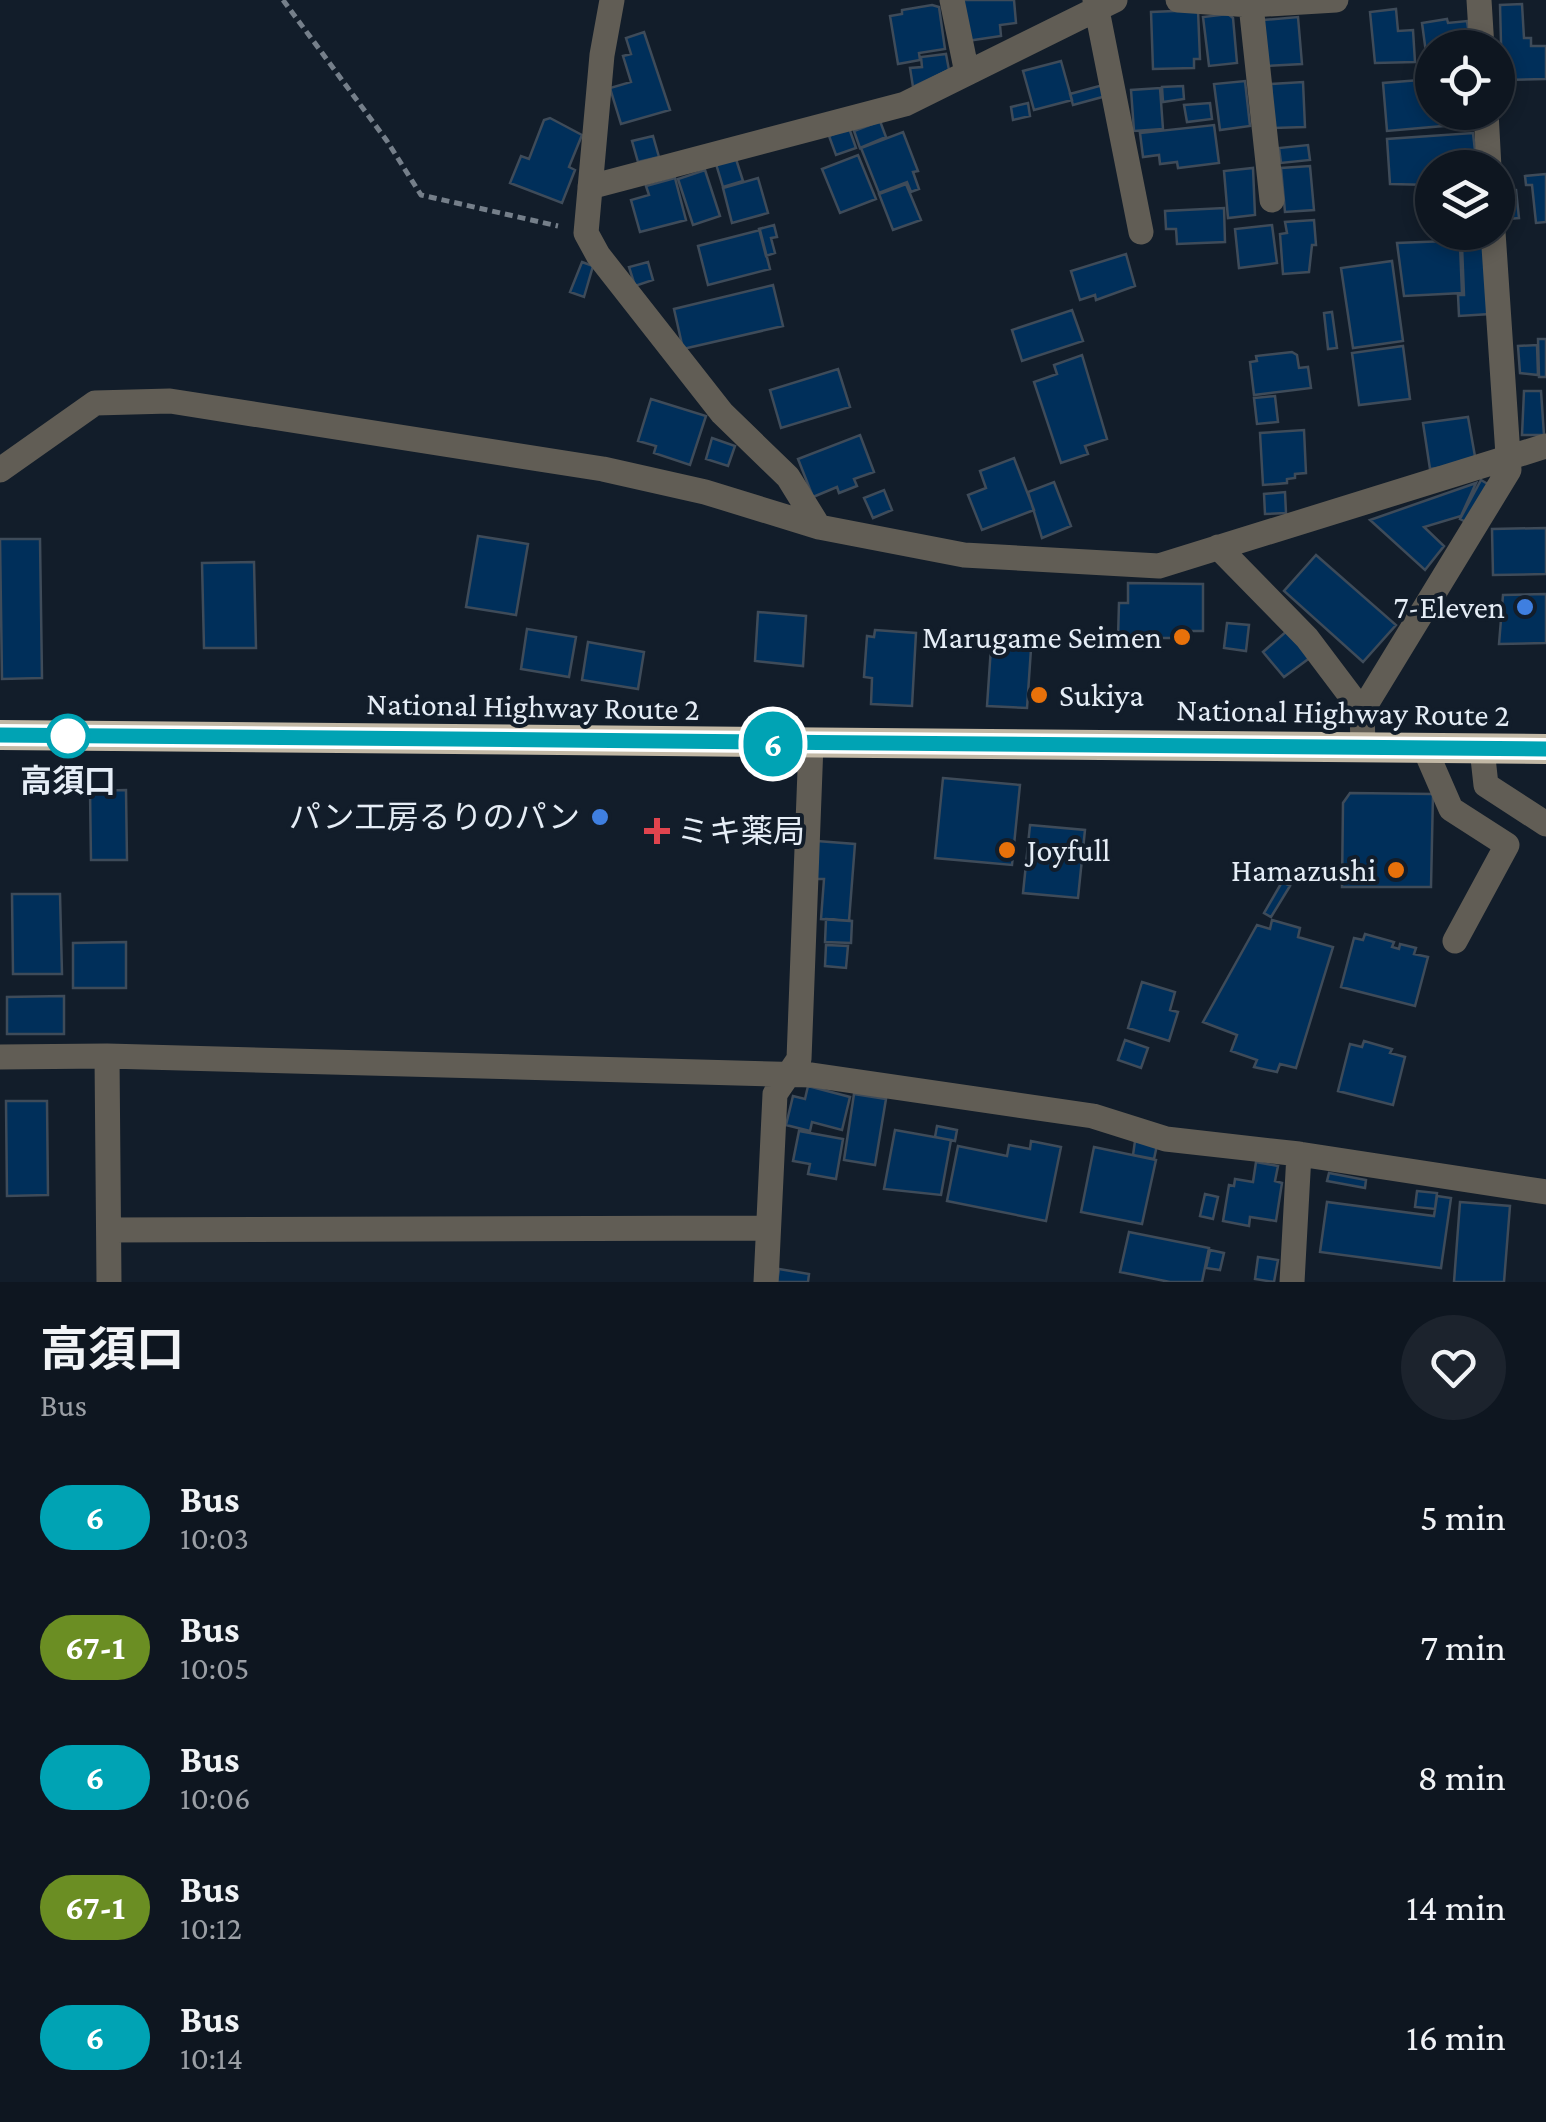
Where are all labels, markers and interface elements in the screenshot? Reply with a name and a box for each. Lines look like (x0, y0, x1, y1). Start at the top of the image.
map controls (1415, 30, 1515, 250)
button: locate (1415, 30, 1515, 130)
button: layers (1415, 150, 1515, 250)
place label: 7-Eleven (1394, 589, 1505, 625)
marker: 7-Eleven (1514, 596, 1536, 618)
place label: Marugame Seimen (922, 619, 1162, 655)
marker: Marugame Seimen (1171, 626, 1193, 648)
place label: Sukiya (1059, 677, 1144, 713)
marker: Sukiya (1028, 684, 1050, 706)
street label: National Highway Route 2 (366, 685, 700, 727)
street label: National Highway Route 2 (1176, 691, 1510, 733)
line badge: 6 (740, 712, 806, 776)
marker: 高須口 (47, 715, 89, 757)
text: 6 (763, 725, 783, 764)
place label: 高須口 (20, 763, 116, 799)
place label: パン工房るりのパン (289, 799, 580, 835)
marker: パン工房るりのパン (589, 806, 611, 828)
place label: ミキ薬局 (677, 813, 805, 849)
marker: ミキ薬局 (646, 820, 668, 842)
place label: Joyfull (1024, 832, 1111, 868)
marker: Joyfull (996, 839, 1018, 861)
place label: Hamazushi (1231, 852, 1376, 888)
marker: Hamazushi (1385, 859, 1407, 881)
button: heart (1401, 1315, 1506, 1420)
text: 高須口 (40, 1323, 184, 1376)
text: Bus (40, 1387, 87, 1423)
text: Bus (180, 1478, 239, 1520)
text: 5 min (1420, 1496, 1506, 1538)
text: 6 (85, 1498, 105, 1537)
text: 10:03 (180, 1520, 249, 1556)
text: Bus (180, 1608, 239, 1650)
text: 7 min (1420, 1626, 1506, 1668)
text: 67-1 (65, 1628, 125, 1667)
text: 10:05 (180, 1650, 249, 1686)
text: Bus (180, 1738, 239, 1780)
text: 8 min (1418, 1756, 1506, 1798)
text: 6 (85, 1758, 105, 1797)
text: 10:06 (180, 1780, 250, 1816)
text: Bus (180, 1868, 239, 1910)
text: 14 min (1406, 1886, 1506, 1928)
text: 67-1 (65, 1888, 125, 1927)
text: 10:12 (180, 1910, 242, 1946)
text: Bus (180, 1998, 239, 2040)
text: 16 min (1406, 2016, 1506, 2058)
text: 6 (85, 2018, 105, 2057)
text: 10:14 (180, 2040, 243, 2076)

